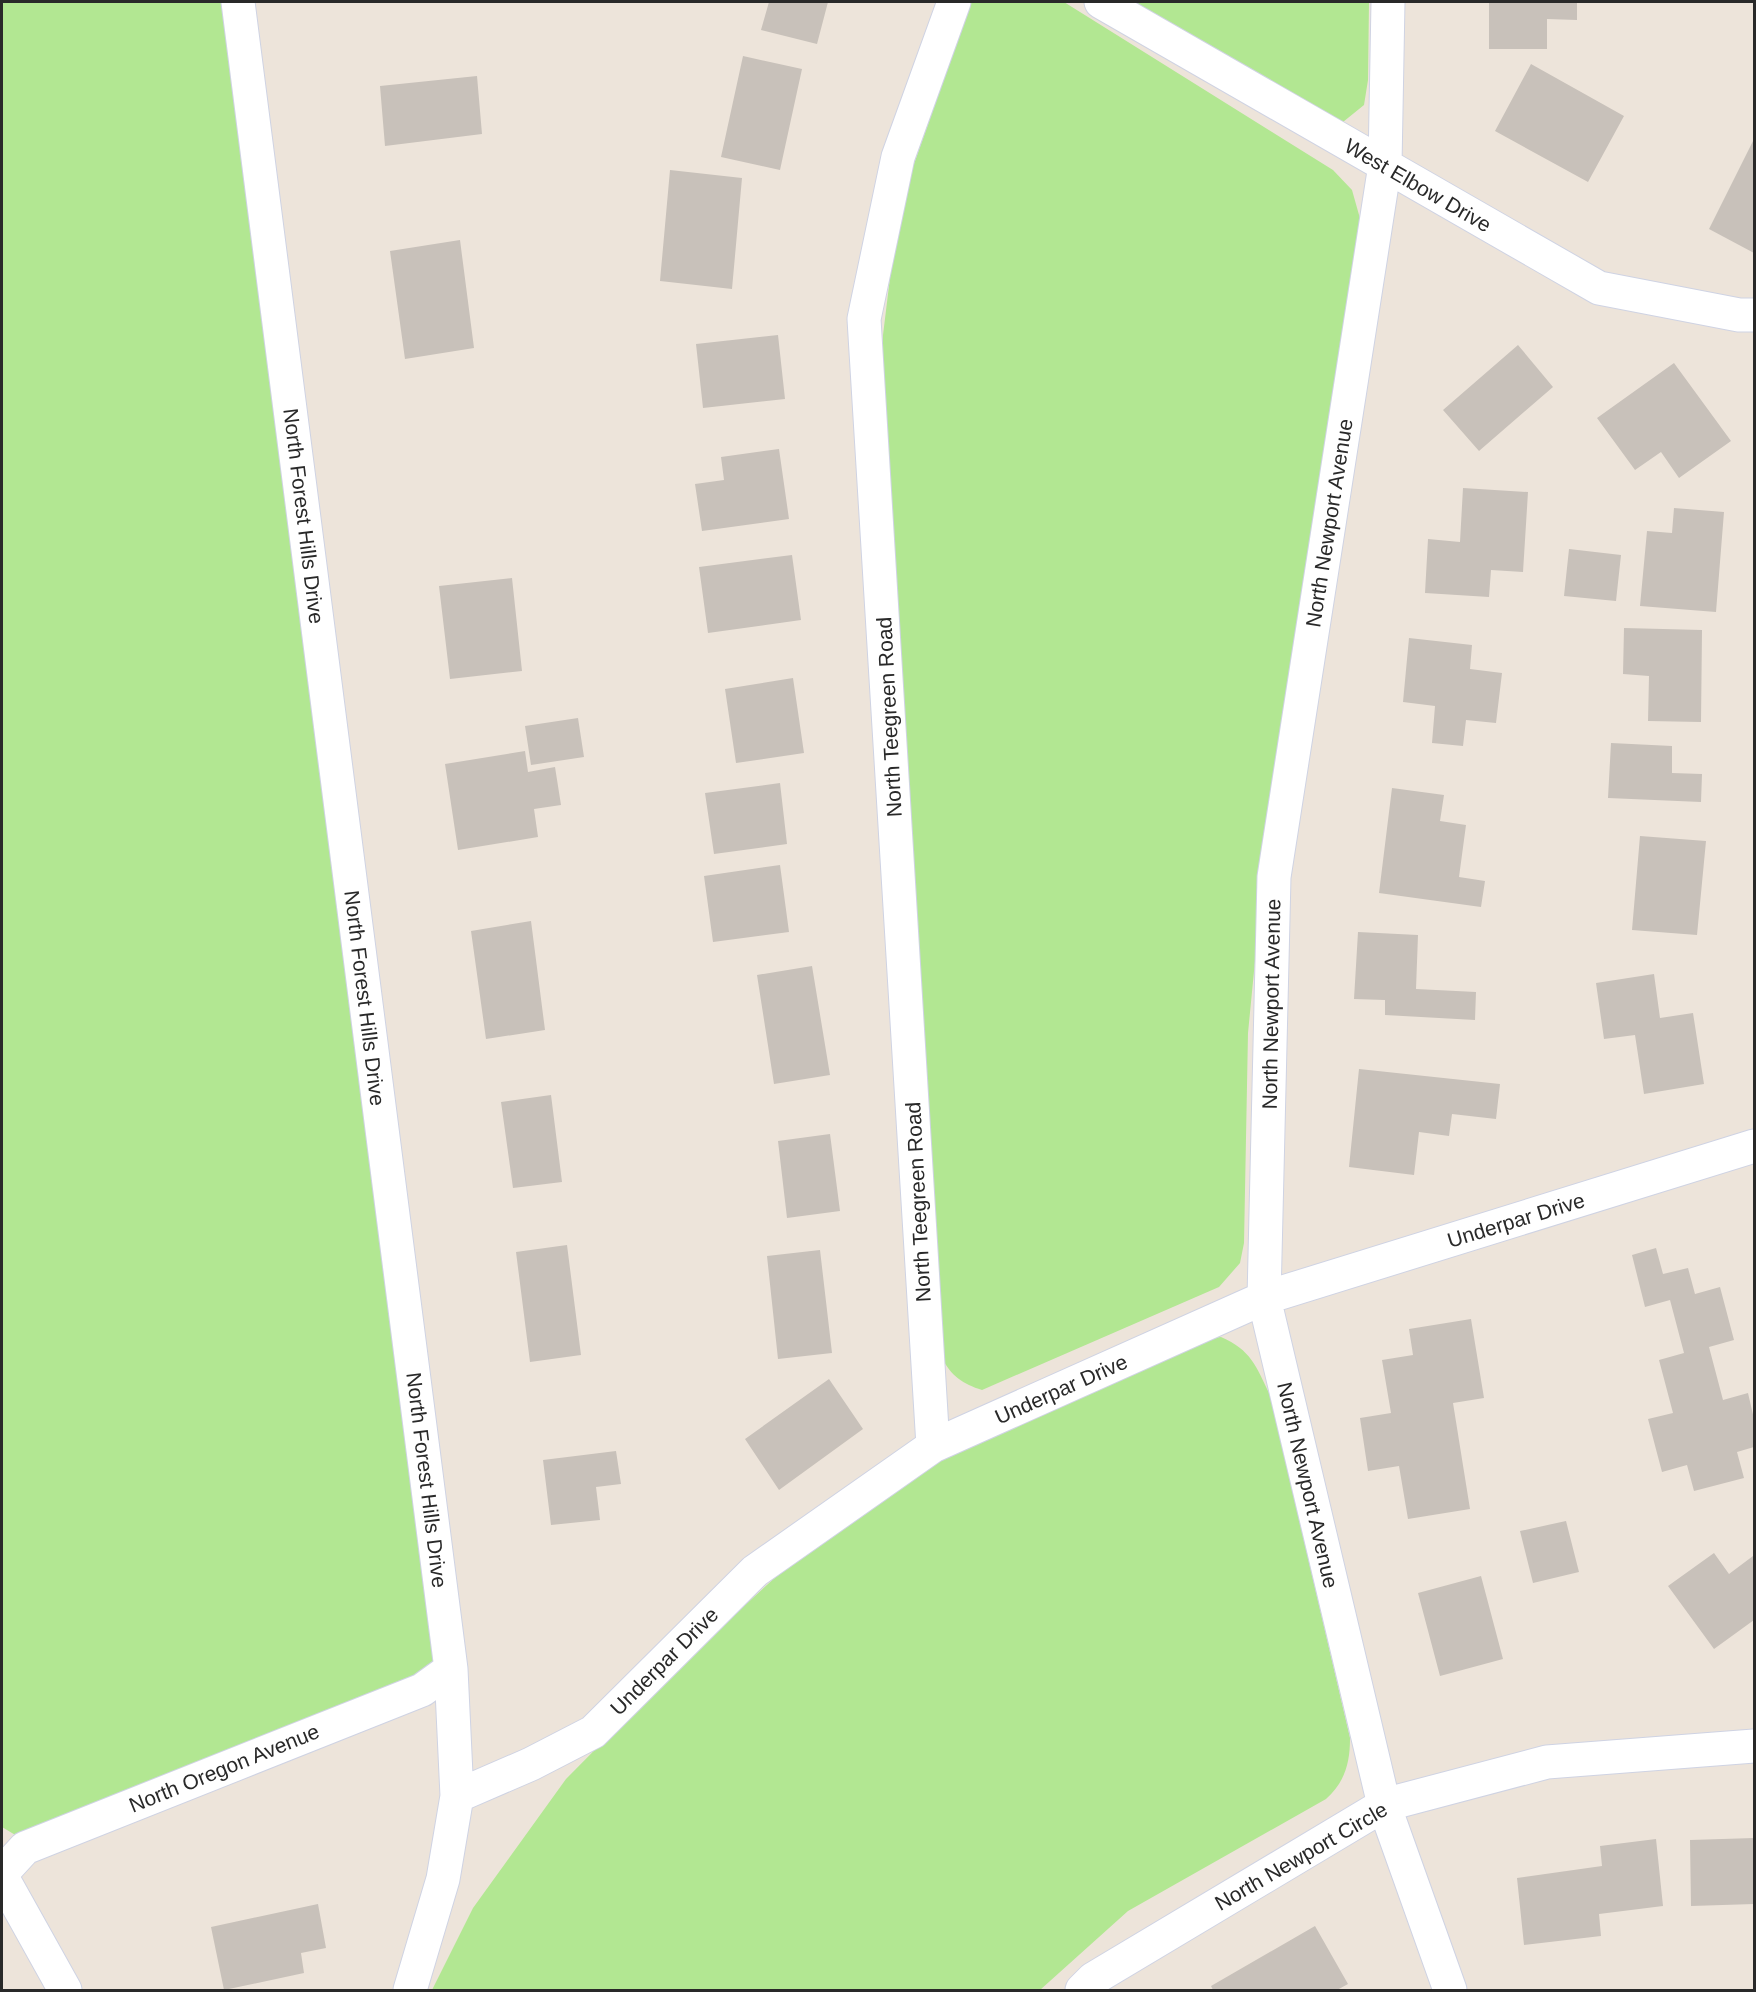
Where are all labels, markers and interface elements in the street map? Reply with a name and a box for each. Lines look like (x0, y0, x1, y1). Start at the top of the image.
street label: West Elbow Drive (1341, 134, 1495, 236)
street label: North Forest Hills Drive (279, 407, 329, 625)
street label: North Newport Avenue (1301, 417, 1357, 629)
street label: North Teegreen Road (872, 616, 906, 818)
street label: North Forest Hills Drive (340, 889, 390, 1107)
street label: North Newport Avenue (1258, 898, 1284, 1110)
street label: North Teegreen Road (901, 1101, 935, 1303)
street label: Underpar Drive (1445, 1188, 1587, 1252)
street label: Underpar Drive (991, 1350, 1131, 1428)
street label: North Forest Hills Drive (402, 1371, 452, 1589)
street label: North Newport Avenue (1273, 1380, 1343, 1590)
street label: Underpar Drive (606, 1603, 722, 1719)
street label: North Oregon Avenue (126, 1719, 322, 1817)
street label: North Newport Circle (1211, 1797, 1391, 1915)

